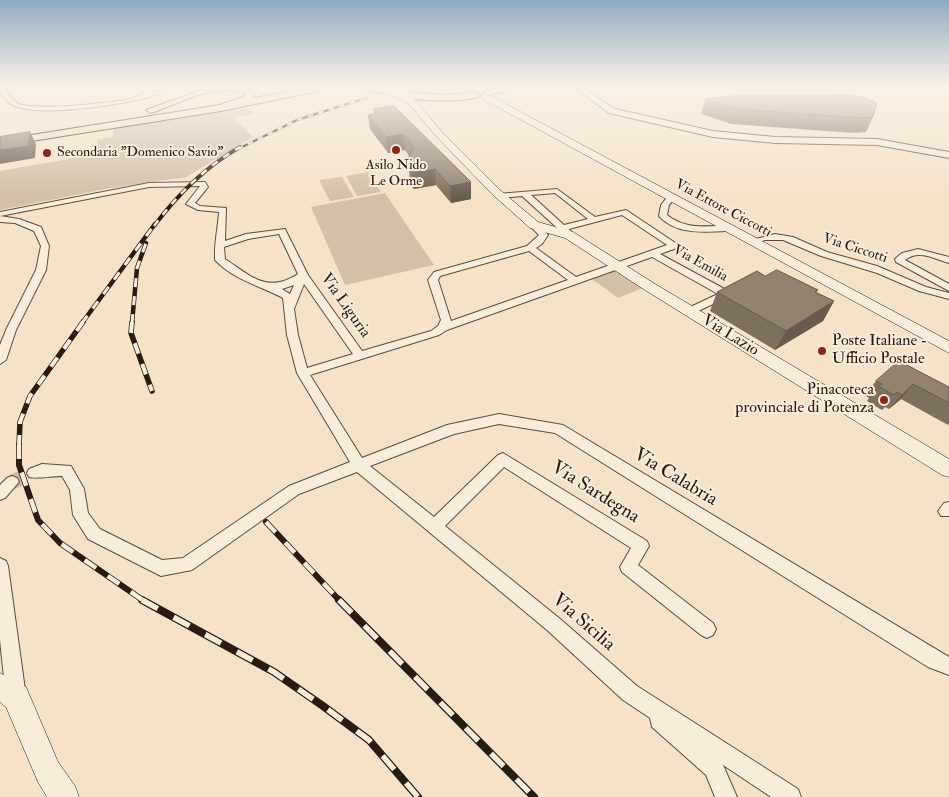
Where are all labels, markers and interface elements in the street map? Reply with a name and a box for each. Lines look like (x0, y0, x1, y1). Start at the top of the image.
marker: Asilo Nido Le Orme (390, 144, 402, 156)
place label: Secondaria "Domenico Savio" (57, 145, 223, 161)
marker: Secondaria "Domenico Savio" (41, 147, 53, 159)
place label: Asilo Nido Le Orme (366, 158, 426, 190)
street label: Via Ettore Ciccotti (672, 177, 774, 241)
street label: Via Ciccotti (821, 231, 889, 267)
street label: Via Emilia (670, 242, 730, 286)
street label: Via Liguria (316, 270, 374, 342)
street label: Via Lazio (698, 311, 762, 361)
place label: Poste Italiane - Ufficio Postale (832, 332, 927, 370)
marker: Poste Italiane - Ufficio Postale (816, 345, 828, 357)
place label: Pinacoteca provinciale di Potenza (735, 381, 874, 419)
marker: Pinacoteca provinciale di Potenza (878, 394, 890, 406)
street label: Via Calabria (629, 444, 721, 512)
street label: Via Sardegna (547, 457, 643, 529)
street label: Via Sicilia (547, 589, 619, 657)

